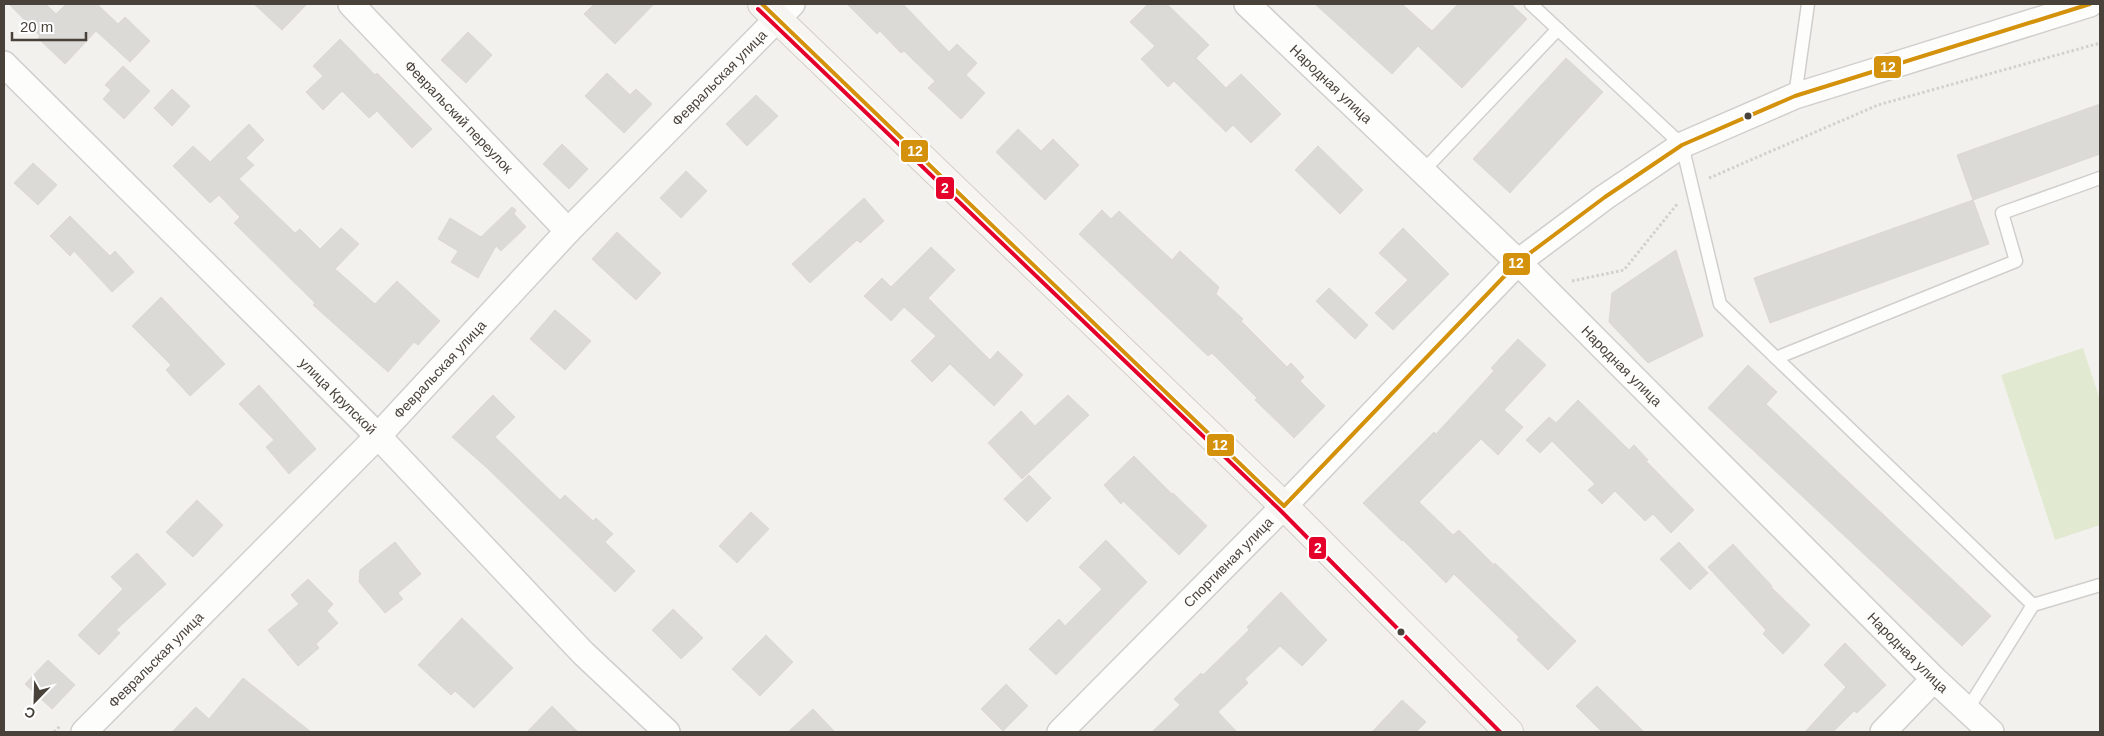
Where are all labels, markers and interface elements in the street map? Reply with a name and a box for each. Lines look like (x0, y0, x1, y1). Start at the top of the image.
scale bar (12, 10, 86, 42)
text: 20 m (20, 18, 53, 35)
street label: Февральская улица (669, 26, 770, 129)
street label: Народная улица (1287, 41, 1375, 127)
line badge: 12 (1873, 55, 1902, 79)
street label: Февральский переулок (401, 57, 517, 177)
text: 12 (1880, 59, 1896, 75)
unlabelled marker (1743, 111, 1753, 121)
line badge: 12 (900, 139, 929, 163)
text: 12 (907, 143, 923, 159)
line badge: 2 (935, 176, 955, 200)
text: 2 (941, 180, 949, 196)
line badge: 12 (1502, 252, 1531, 276)
text: 12 (1508, 255, 1524, 271)
street label: Февральская улица (390, 317, 489, 422)
street label: Народная улица (1578, 322, 1665, 410)
street label: улица Крупской (296, 355, 380, 438)
line badge: 12 (1206, 433, 1235, 457)
text: 12 (1212, 437, 1228, 453)
street label: Спортивная улица (1180, 514, 1276, 611)
line badge: 2 (1308, 536, 1327, 560)
text: 2 (1314, 540, 1322, 556)
street label: Февральская улица (105, 608, 207, 711)
street label: Народная улица (1864, 609, 1952, 696)
unlabelled marker (1396, 627, 1406, 637)
north arrow (10, 676, 60, 726)
text: С (22, 704, 38, 722)

